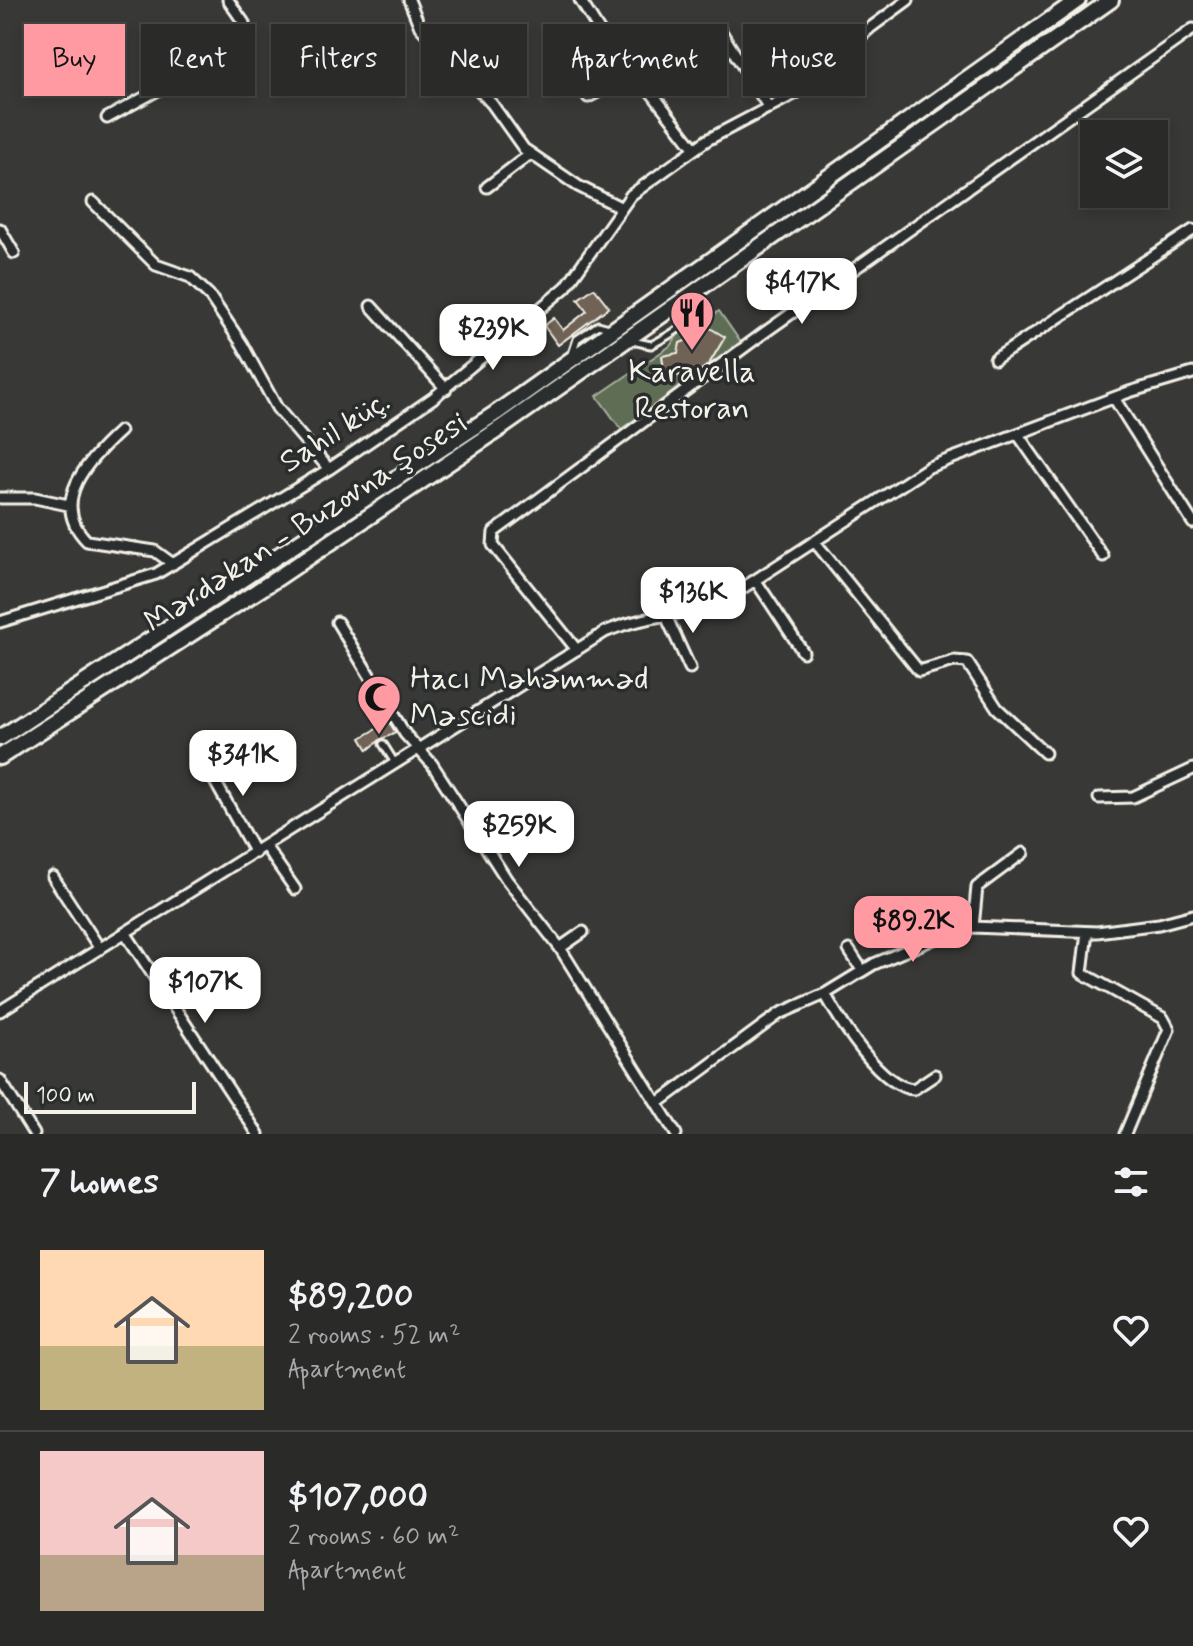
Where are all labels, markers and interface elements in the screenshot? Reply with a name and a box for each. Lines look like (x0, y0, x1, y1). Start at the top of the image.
chip: Buy (24, 24, 125, 96)
chip: Rent (141, 24, 255, 96)
chip: Filters (271, 24, 405, 96)
chip: New (421, 24, 527, 96)
chip: Apartment (543, 24, 727, 96)
chip: House (743, 24, 865, 96)
map controls (1080, 120, 1168, 208)
button: layers (1080, 120, 1168, 208)
pin: $417K (746, 258, 858, 326)
text: $417K (765, 267, 839, 301)
restaurant icon: Karavella Restoran (668, 289, 716, 352)
pin: $239K (437, 304, 549, 372)
text: $239K (457, 313, 529, 347)
place label: Karavella Restoran (628, 351, 756, 430)
street label: Sahil küç. (272, 381, 398, 483)
street label: Mərdəkan - Buzovna şosesi (136, 403, 476, 643)
pin: $136K (637, 567, 749, 635)
text: $136K (659, 576, 727, 610)
place label: Hacı Məhəmməd Məscidi (410, 658, 649, 737)
mosque icon: Hacı Məhəmməd Məscidi (355, 673, 403, 736)
pin: $341K (187, 730, 299, 798)
text: $341K (207, 739, 279, 773)
pin: $259K (463, 801, 575, 869)
text: $259K (482, 810, 556, 844)
pin: $89.2K (848, 896, 978, 964)
text: $89.2K (872, 905, 954, 939)
pin: $107K (149, 957, 261, 1025)
text: $107K (168, 966, 242, 1000)
scale bar (24, 1078, 196, 1114)
text: 100 m (36, 1082, 95, 1110)
text: 7 homes (40, 1160, 159, 1205)
icon: filters (1109, 1160, 1153, 1204)
text: $89,200 (288, 1274, 414, 1319)
icon: home (104, 1282, 200, 1378)
icon: heart (1109, 1308, 1153, 1352)
text: 2 rooms · 52 m² (288, 1319, 460, 1353)
text: Apartment (288, 1353, 406, 1387)
text: $107,000 (288, 1475, 428, 1520)
icon: home (104, 1483, 200, 1579)
icon: heart (1109, 1509, 1153, 1553)
text: 2 rooms · 60 m² (288, 1520, 459, 1554)
text: Apartment (288, 1554, 406, 1588)

